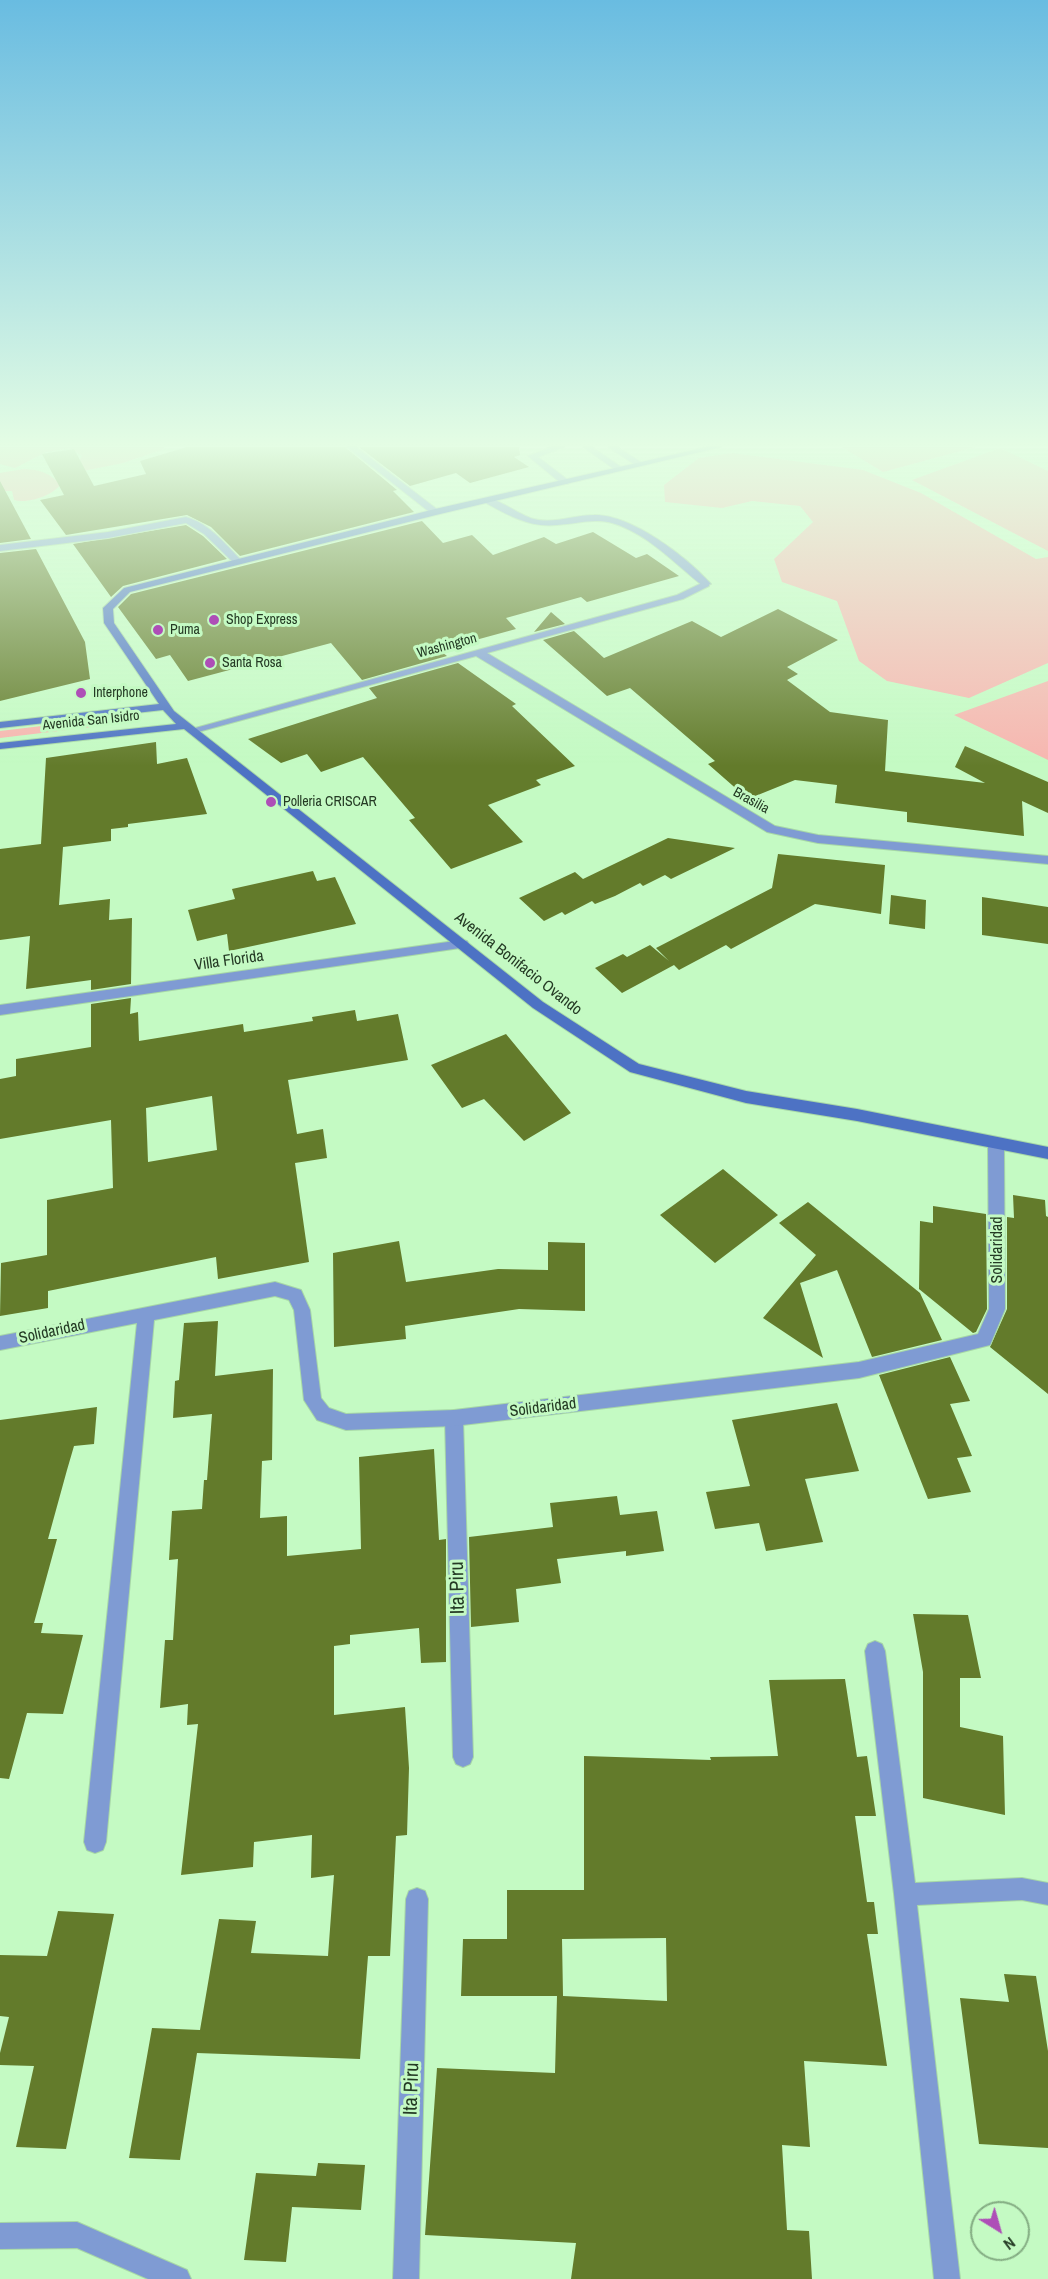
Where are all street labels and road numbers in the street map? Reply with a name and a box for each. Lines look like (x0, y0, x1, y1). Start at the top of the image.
street label: Washington (415, 630, 479, 662)
street label: Avenida San Isidro (42, 708, 140, 734)
street label: Brasilia (730, 784, 772, 818)
street label: Avenida Bonifacio Ovando (450, 908, 586, 1020)
street label: Villa Florida (193, 947, 265, 975)
street label: Solidaridad (988, 1216, 1008, 1284)
street label: Solidaridad (17, 1316, 87, 1348)
street label: Solidaridad (509, 1394, 577, 1422)
street label: Ita Piru (446, 1561, 470, 1615)
street label: Ita Piru (399, 2062, 425, 2116)

